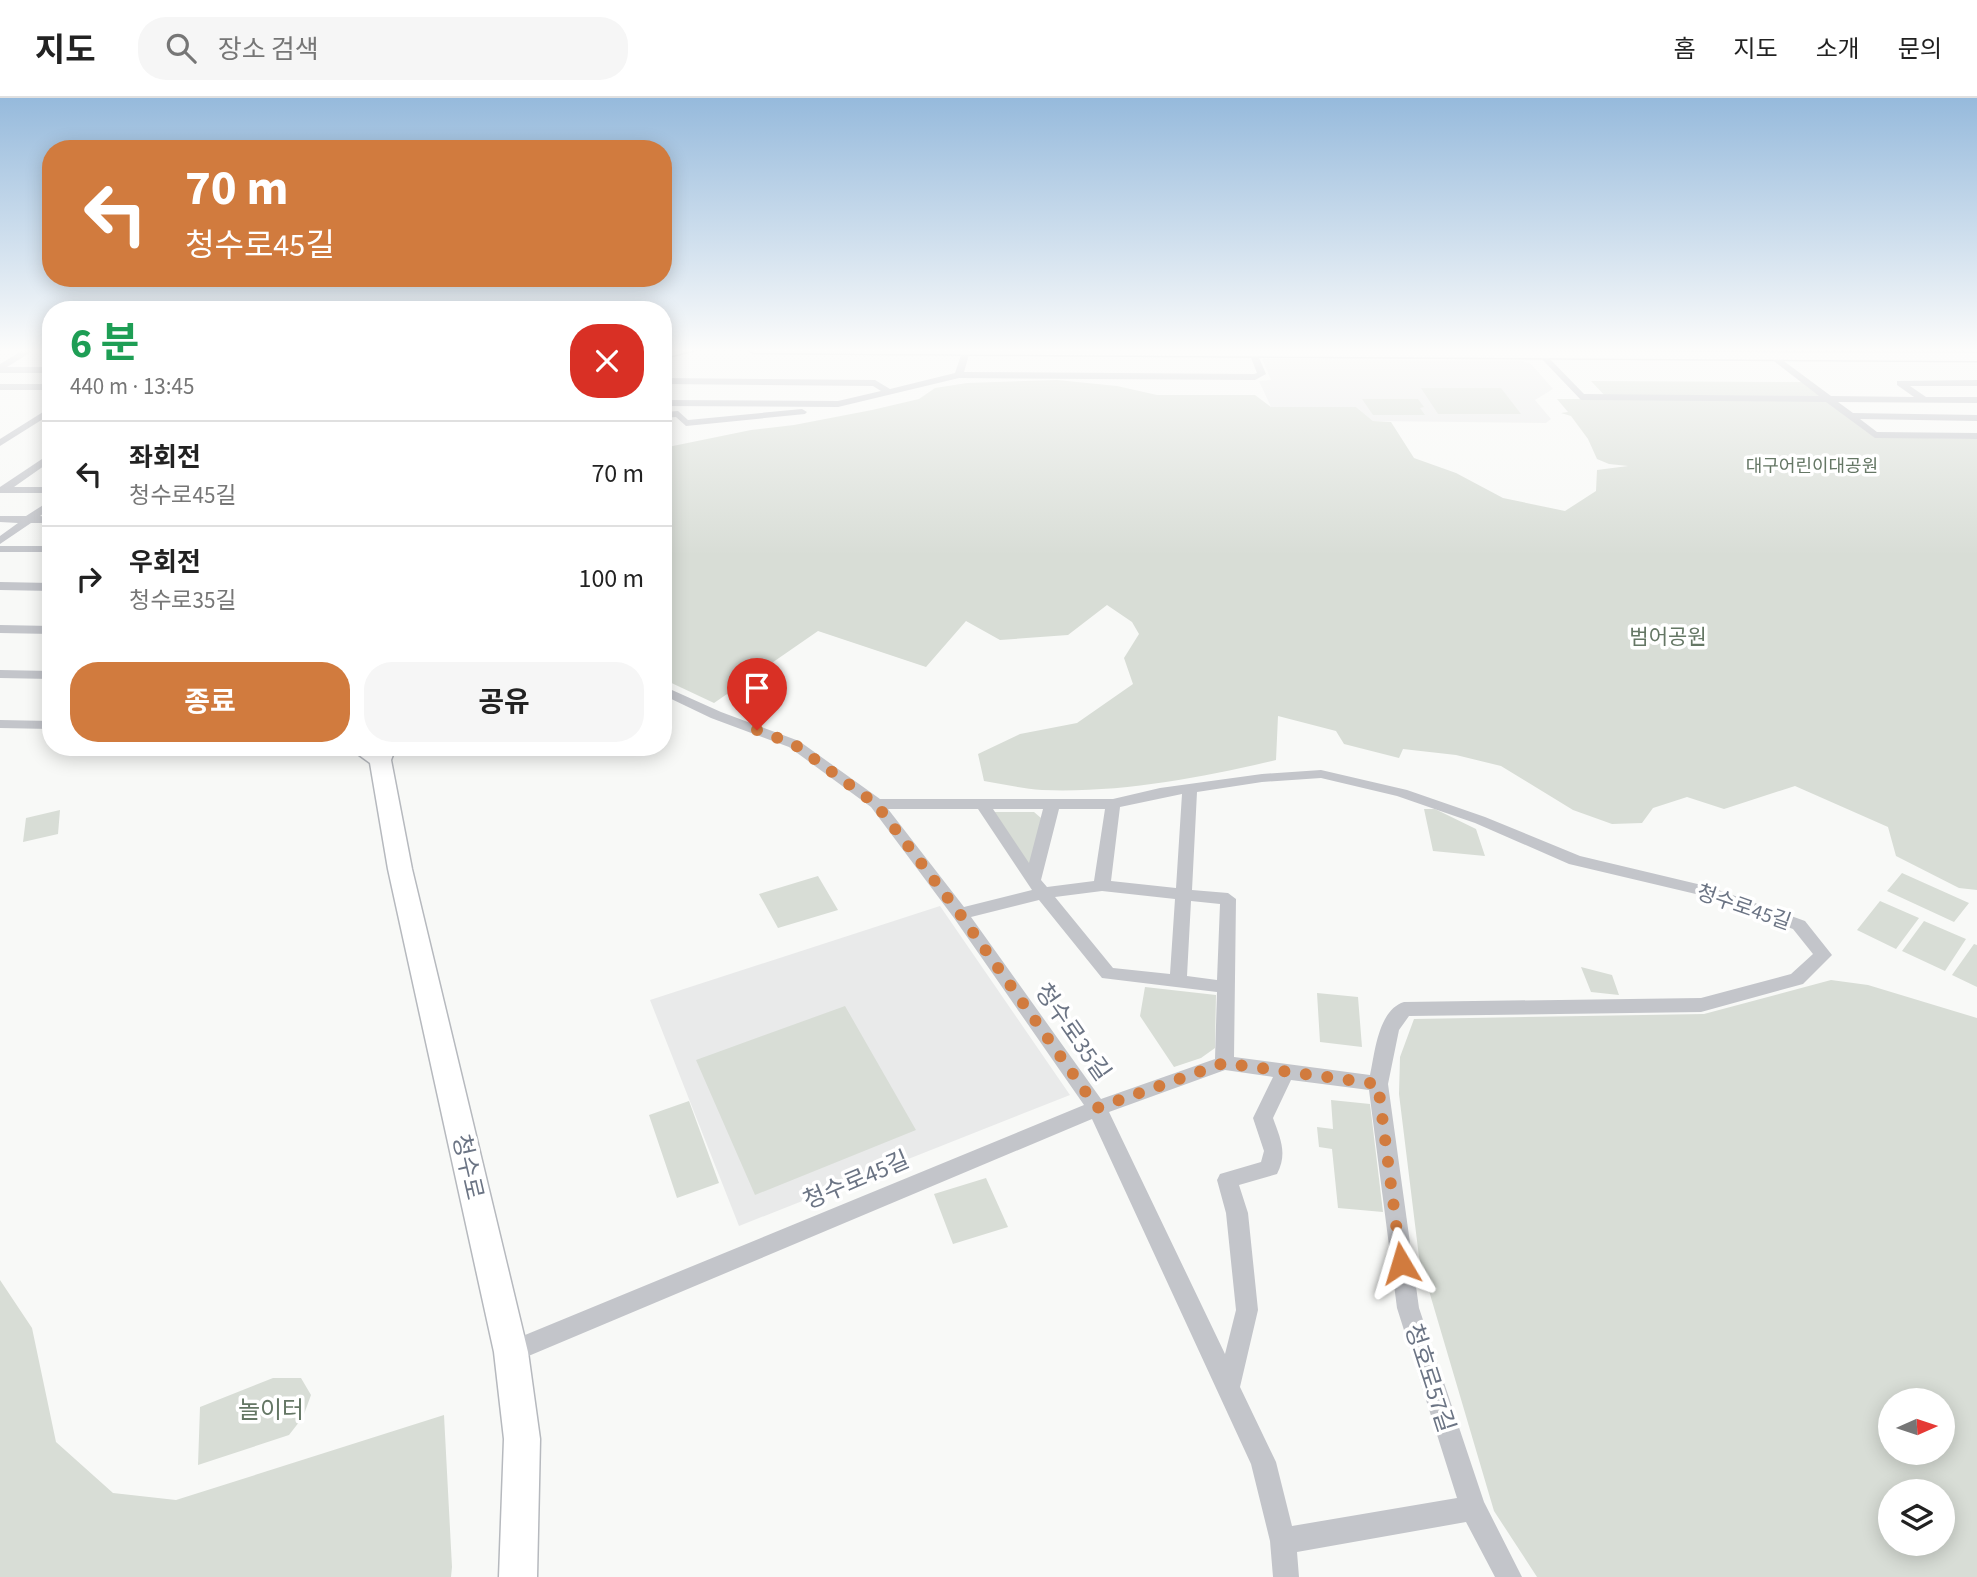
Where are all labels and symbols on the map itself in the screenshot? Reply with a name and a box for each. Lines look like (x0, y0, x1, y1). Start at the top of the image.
park label: 대구어린이대공원 (1746, 454, 1878, 479)
park label: 범어공원 (1629, 622, 1707, 652)
pin (727, 658, 787, 730)
street label: 청수로45길 (1693, 877, 1795, 937)
street label: 청수로35길 (1026, 976, 1119, 1088)
street label: 청수로 (443, 1131, 492, 1203)
street label: 청수로45길 (798, 1142, 915, 1218)
position arrow (1364, 1226, 1438, 1300)
street label: 청호로57길 (1396, 1319, 1464, 1437)
north arrow (1878, 1388, 1955, 1465)
park label: 놀이터 (238, 1393, 304, 1428)

